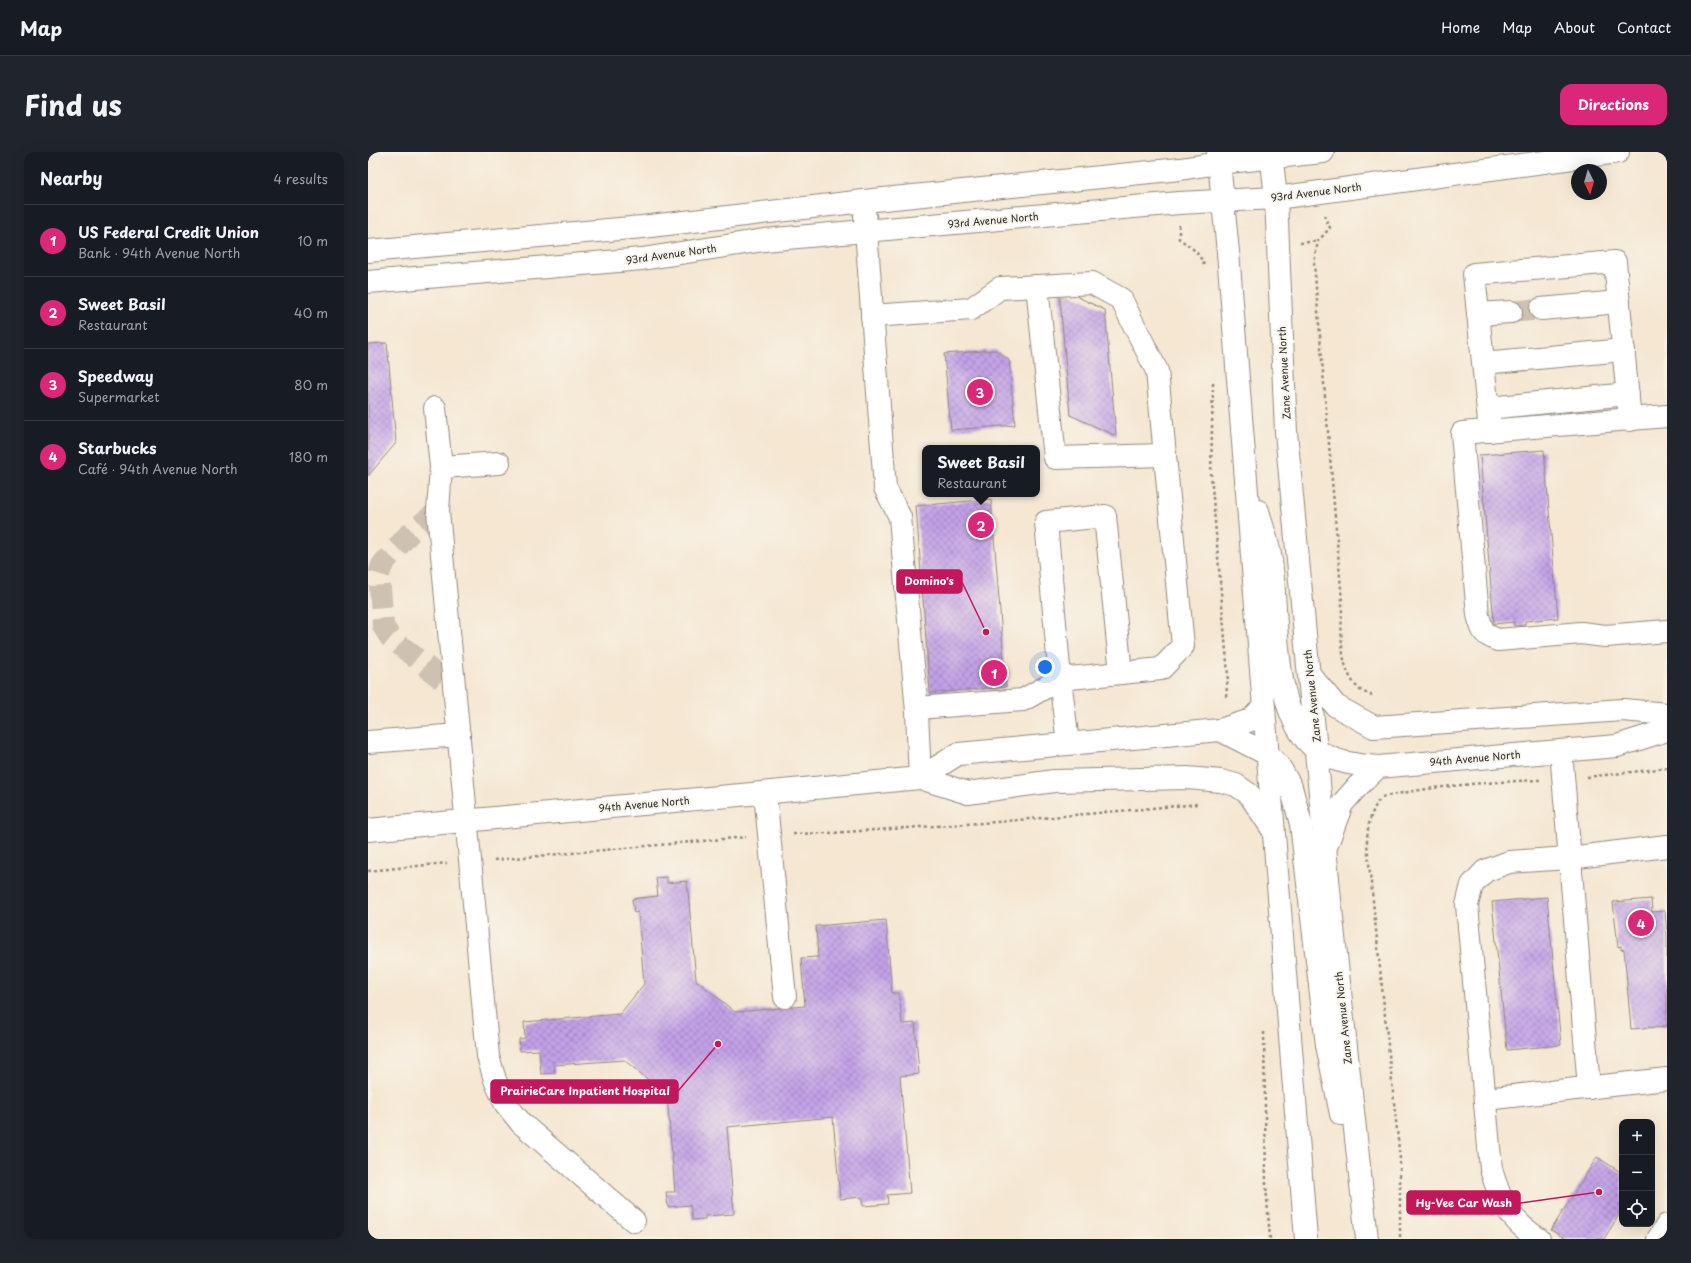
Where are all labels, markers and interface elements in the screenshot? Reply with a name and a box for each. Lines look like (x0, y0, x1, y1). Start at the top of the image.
text: Map (20, 14, 62, 42)
text: Home (1441, 17, 1480, 38)
text: Map (1502, 17, 1532, 38)
text: About (1554, 17, 1595, 38)
text: Contact (1617, 17, 1671, 38)
text: Find us (24, 83, 122, 126)
button: Directions (1560, 84, 1667, 125)
north arrow (1571, 164, 1607, 200)
text: Nearby (40, 165, 102, 191)
text: 4 results (274, 169, 328, 188)
street label: 93rd Avenue North (1270, 178, 1362, 205)
street label: 93rd Avenue North (947, 208, 1039, 231)
text: US Federal Credit Union (78, 220, 259, 243)
text: 1 (50, 231, 56, 250)
text: 10 m (298, 231, 328, 250)
street label: 93rd Avenue North (625, 240, 717, 267)
text: Bank · 94th Avenue North (78, 243, 240, 262)
text: Sweet Basil (78, 292, 166, 315)
text: 2 (48, 303, 58, 322)
text: 40 m (294, 303, 328, 322)
text: Restaurant (78, 315, 148, 334)
street label: Zane Avenue North (1274, 326, 1293, 420)
text: Speedway (78, 364, 154, 387)
text: 3 (49, 375, 57, 394)
text: 80 m (294, 375, 328, 394)
pin: 3 (967, 377, 993, 407)
text: Supermarket (78, 387, 160, 406)
text: Starbucks (78, 436, 157, 459)
popup (922, 445, 1040, 497)
text: 4 (49, 447, 57, 466)
text: 180 m (289, 447, 328, 466)
text: Sweet Basil (937, 450, 1025, 473)
text: Café · 94th Avenue North (78, 459, 238, 478)
text: Restaurant (937, 473, 1007, 492)
pin: 2 (968, 510, 994, 540)
callout: Domino's (897, 570, 962, 593)
text: Domino's (904, 572, 954, 589)
street label: Zane Avenue North (1299, 649, 1324, 743)
your location (1035, 657, 1055, 677)
pin: 1 (981, 658, 1007, 688)
street label: 94th Avenue North (1429, 746, 1521, 769)
street label: 94th Avenue North (598, 792, 690, 815)
pin: 4 (1628, 908, 1654, 938)
street label: Zane Avenue North (1330, 971, 1355, 1065)
callout: PrairieCare Inpatient Hospital (491, 1080, 678, 1103)
text: PrairieCare Inpatient Hospital (500, 1082, 670, 1099)
map controls (1619, 1119, 1655, 1227)
button: + (1619, 1119, 1655, 1155)
button: − (1619, 1155, 1655, 1191)
callout: Hy-Vee Car Wash (1407, 1191, 1520, 1214)
button: locate (1619, 1191, 1655, 1227)
text: Hy-Vee Car Wash (1416, 1194, 1512, 1211)

